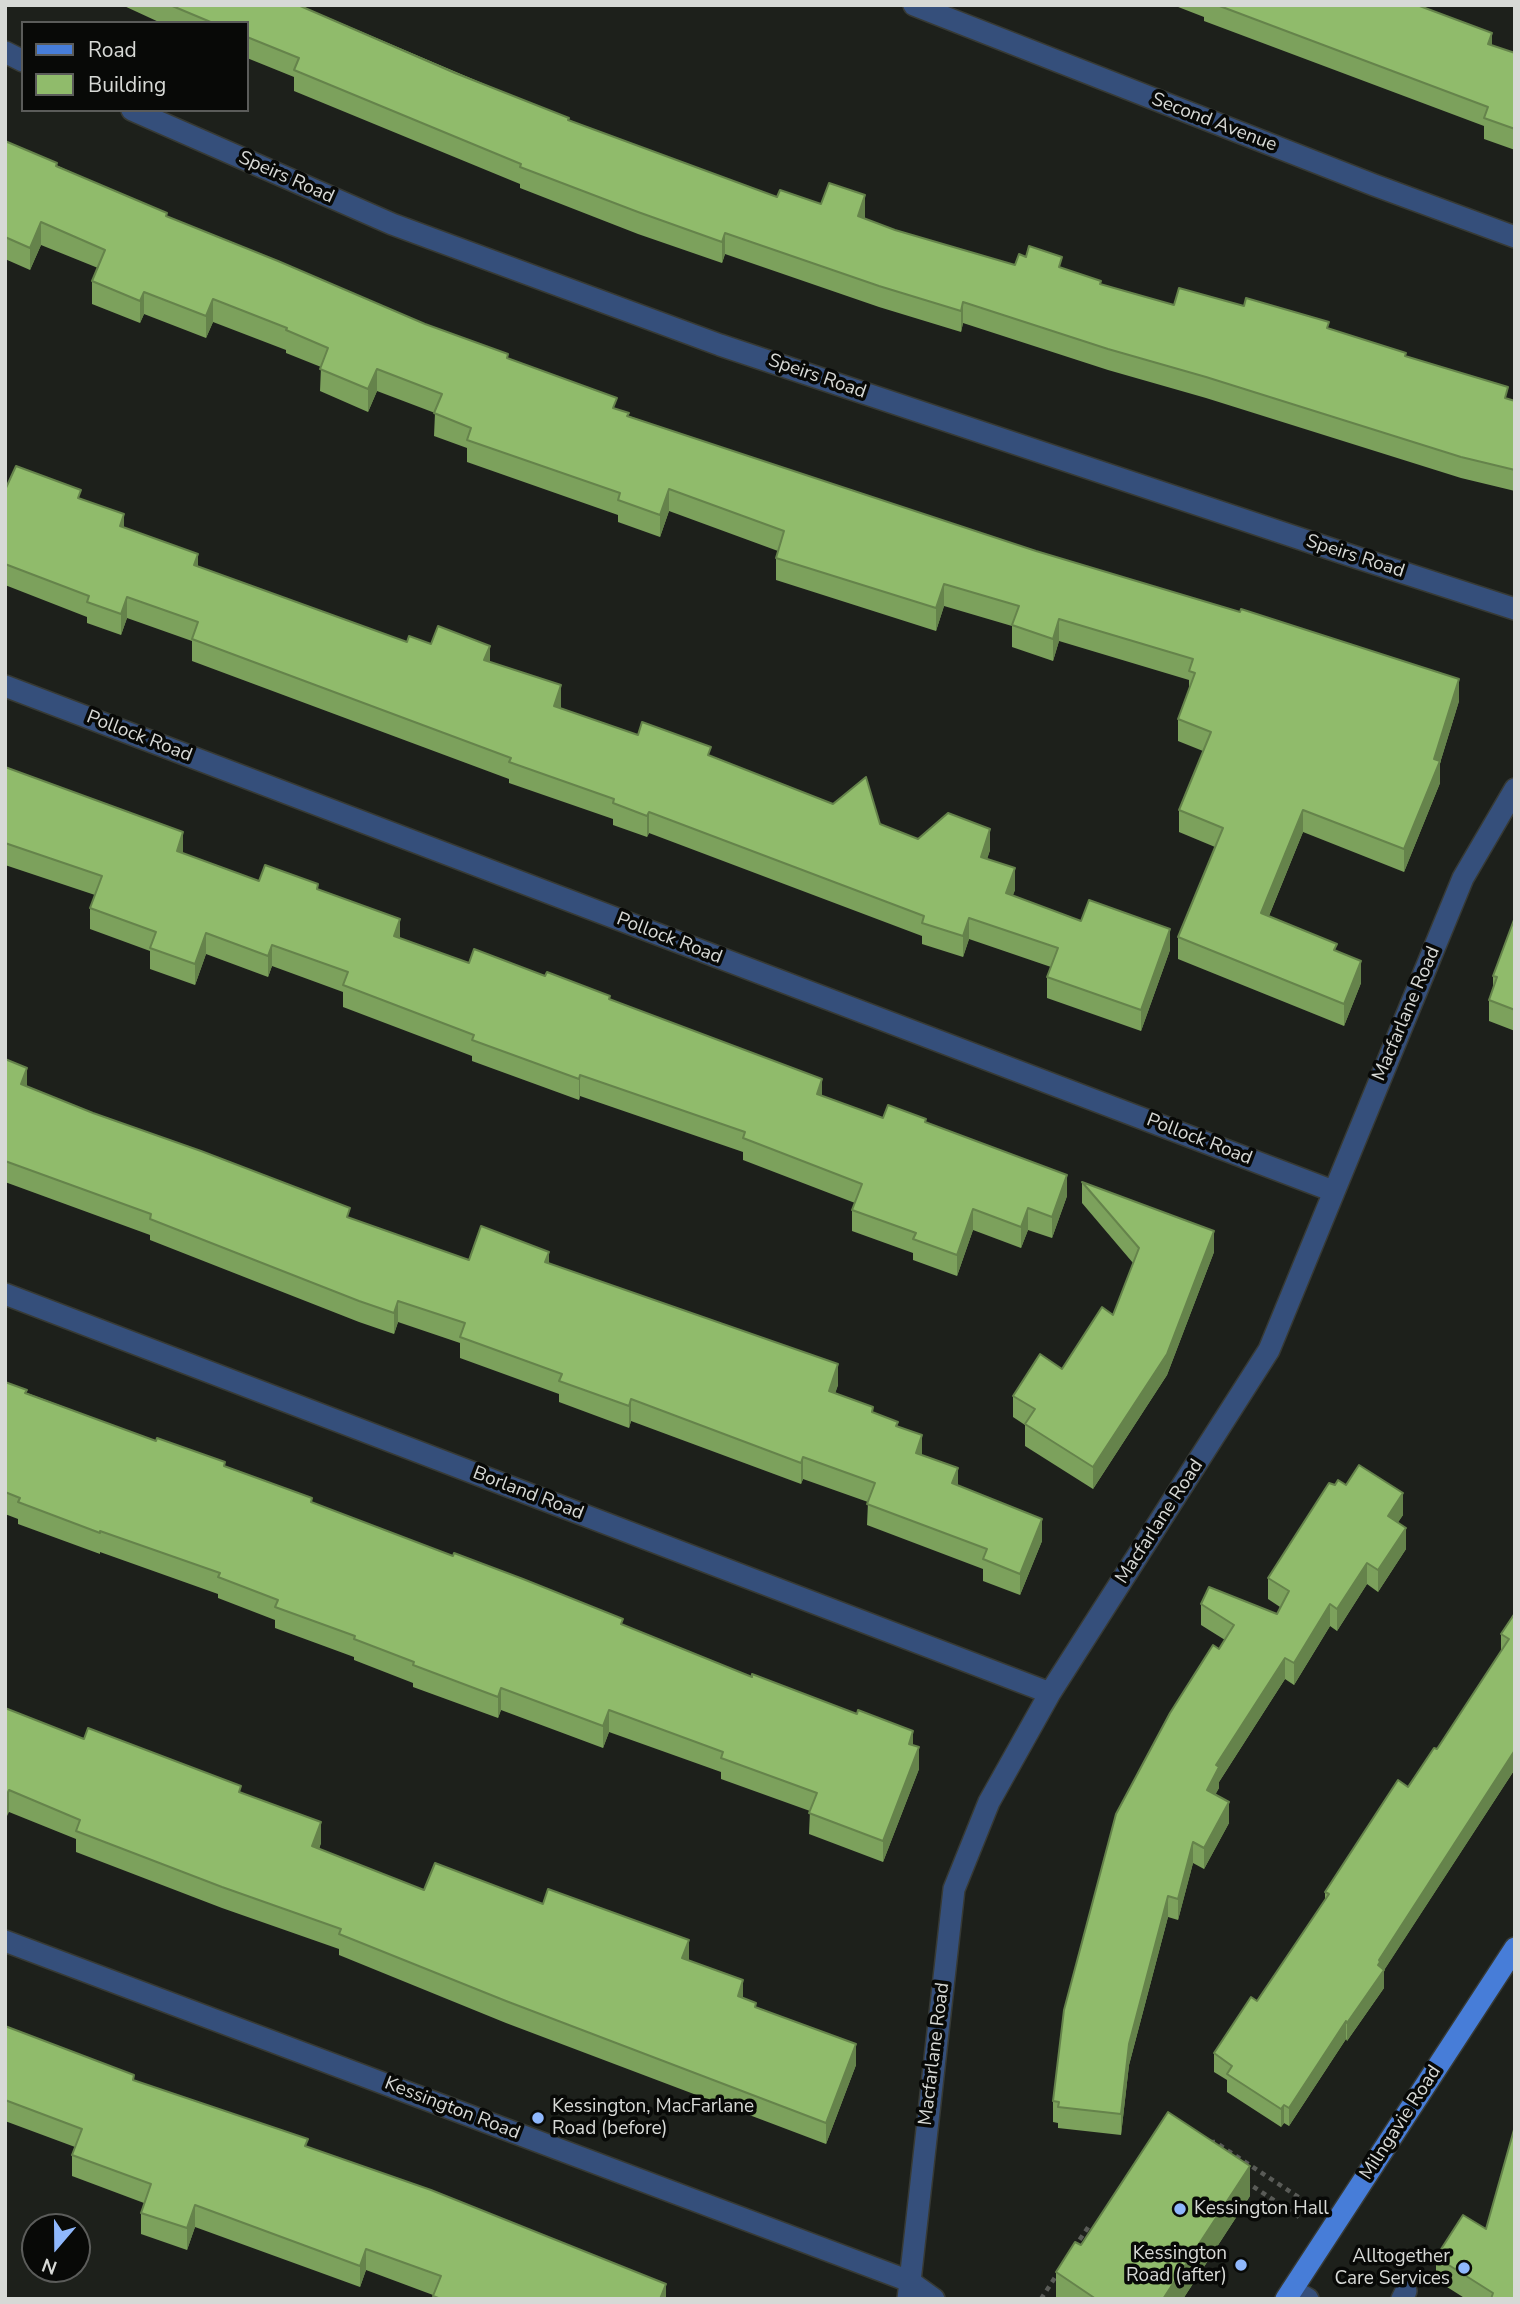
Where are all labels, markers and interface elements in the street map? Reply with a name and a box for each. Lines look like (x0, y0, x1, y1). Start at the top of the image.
legend (21, 21, 248, 112)
text: Road (88, 36, 137, 64)
text: Building (88, 71, 166, 99)
street label: Second Avenue (1148, 89, 1280, 157)
street label: Speirs Road (235, 147, 337, 209)
street label: Speirs Road (765, 350, 869, 404)
street label: Speirs Road (1303, 530, 1407, 584)
street label: Pollock Road (83, 706, 195, 768)
street label: Pollock Road (613, 908, 725, 970)
street label: Macfarlane Road (1368, 943, 1446, 1085)
street label: Pollock Road (1143, 1109, 1255, 1171)
street label: Macfarlane Road (1111, 1455, 1209, 1589)
street label: Borland Road (469, 1462, 587, 1526)
street label: Macfarlane Road (915, 1981, 955, 2127)
street label: Milngavie Road (1356, 2062, 1446, 2184)
street label: Kessington Road (381, 2073, 523, 2145)
place label: Kessington, MacFarlane Road (before) (552, 2096, 754, 2140)
marker: Kessington, MacFarlane Road (before) (530, 2110, 546, 2126)
place label: Kessington Hall (1194, 2198, 1329, 2220)
marker: Kessington Hall (1172, 2201, 1188, 2217)
north arrow (21, 2213, 91, 2283)
place label: Kessington Road (after) (1126, 2243, 1227, 2287)
place label: Alltogether Care Services (1335, 2246, 1450, 2290)
text: N (38, 2251, 61, 2281)
marker: Kessington Road (after) (1233, 2257, 1249, 2273)
marker: Alltogether Care Services (1456, 2260, 1472, 2276)

